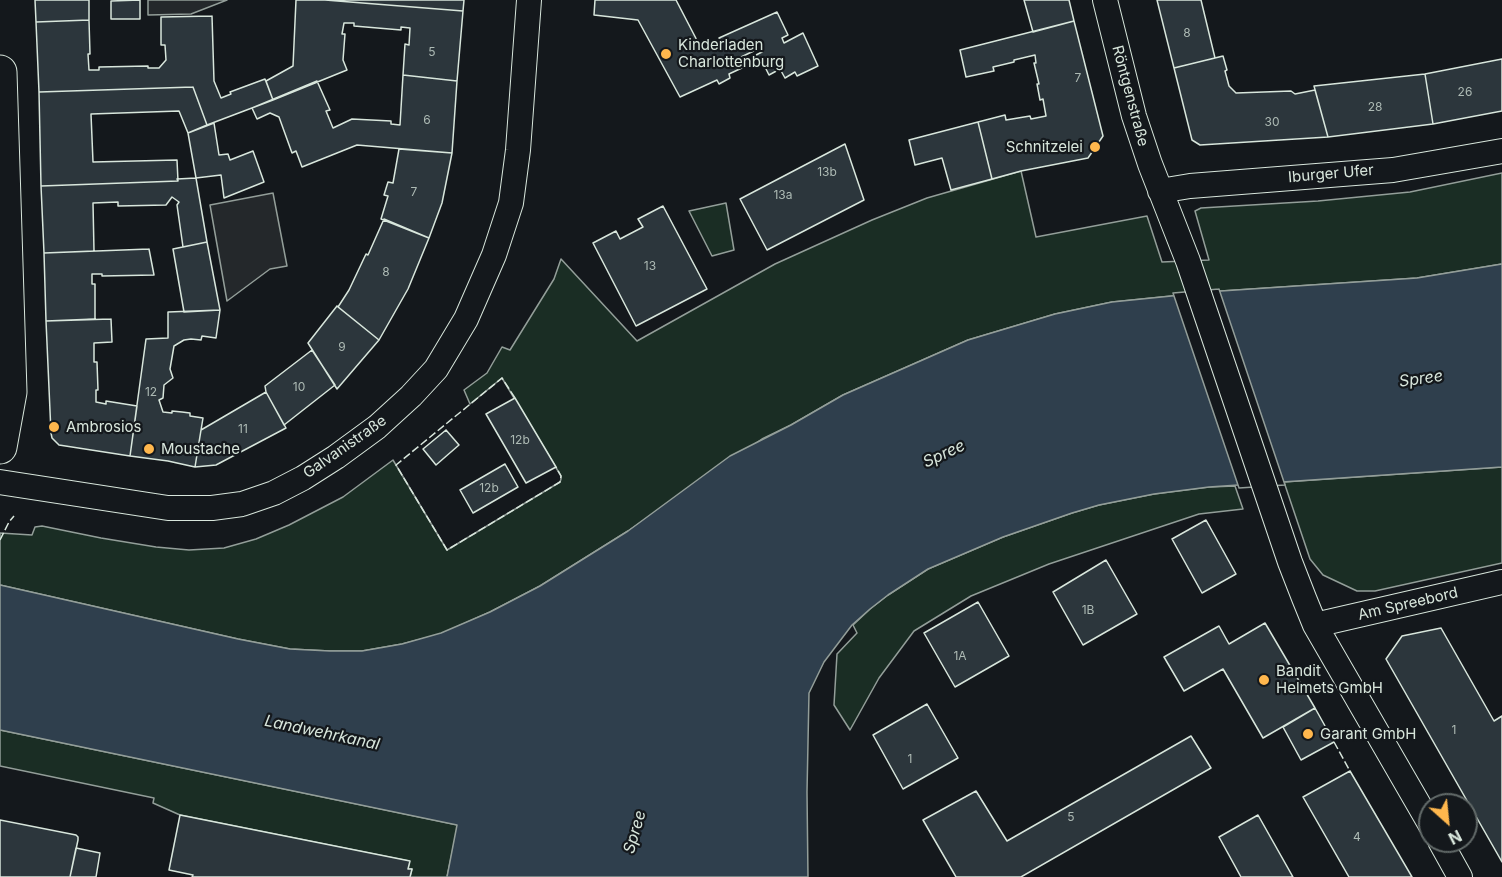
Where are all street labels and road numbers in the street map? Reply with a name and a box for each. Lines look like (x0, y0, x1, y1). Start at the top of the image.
street label: Röntgenstraße (1108, 44, 1152, 148)
street label: Iburger Ufer (1287, 161, 1375, 187)
street label: Galvanistraße (300, 412, 390, 482)
street label: Am Spreebord (1356, 584, 1460, 624)

